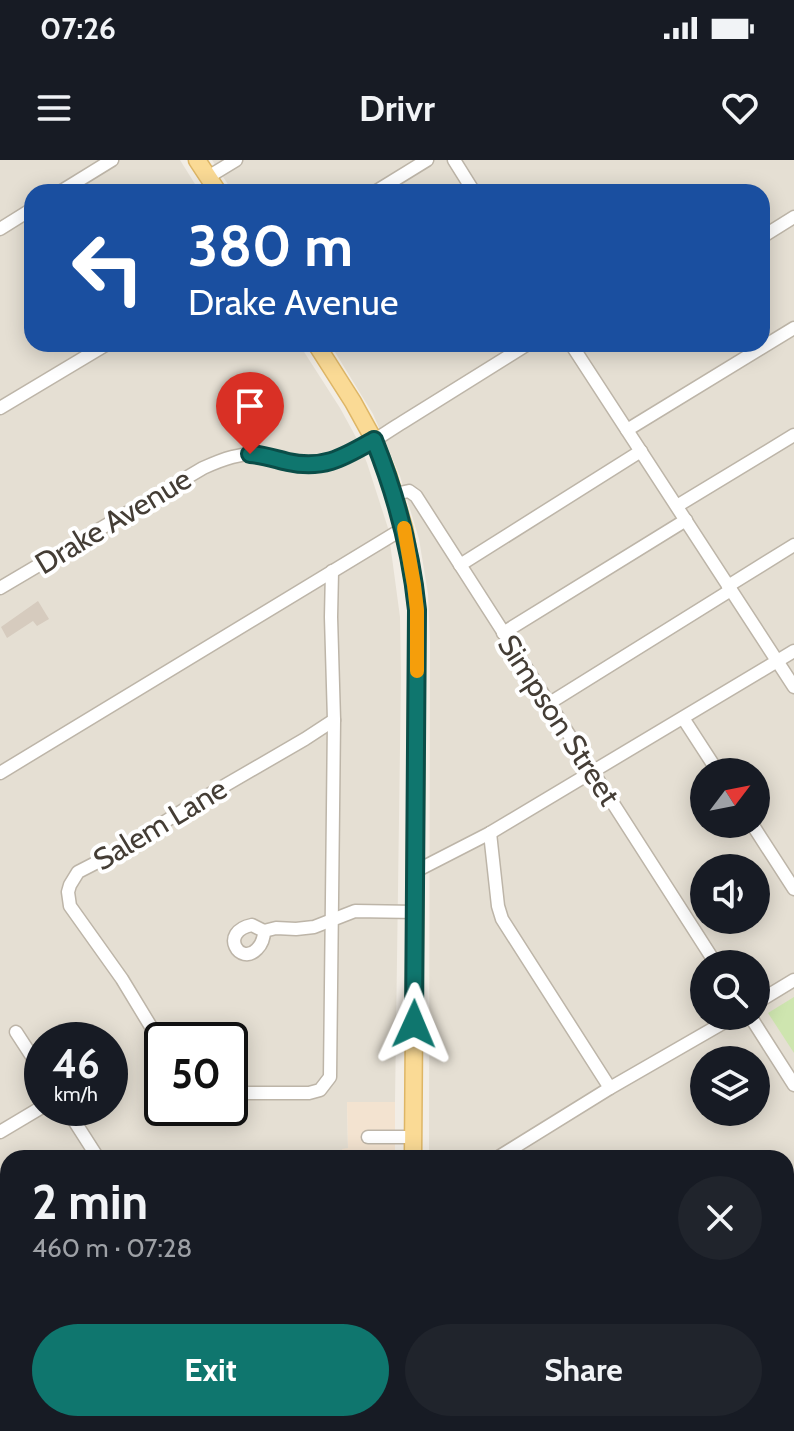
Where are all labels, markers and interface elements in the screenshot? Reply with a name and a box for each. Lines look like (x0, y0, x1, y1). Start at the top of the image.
text: 07:26 (40, 10, 116, 47)
icon: menu (32, 86, 76, 130)
text: Drivr (359, 86, 435, 130)
icon: heart (718, 86, 762, 130)
text: 380 m (188, 212, 353, 280)
icon: left (56, 216, 160, 320)
text: Drake Avenue (188, 280, 398, 324)
pin (216, 372, 284, 454)
icon: arrive (228, 384, 272, 428)
street label: Drake Avenue (28, 460, 198, 582)
street label: Simpson Street (490, 628, 628, 812)
north arrow (690, 758, 770, 838)
map controls (690, 758, 770, 1126)
street label: Salem Lane (87, 770, 233, 878)
button: sound (690, 854, 770, 934)
button: search (690, 950, 770, 1030)
position arrow (372, 982, 456, 1066)
speed limit sign: 50 (144, 1022, 248, 1126)
text: 46 (52, 1039, 100, 1088)
button: layers (690, 1046, 770, 1126)
text: km/h (54, 1082, 98, 1106)
text: 2 min (32, 1173, 148, 1231)
button: close (678, 1176, 762, 1260)
text: 460 m · 07:28 (32, 1232, 192, 1264)
button: Exit (32, 1324, 389, 1416)
button: Share (405, 1324, 762, 1416)

